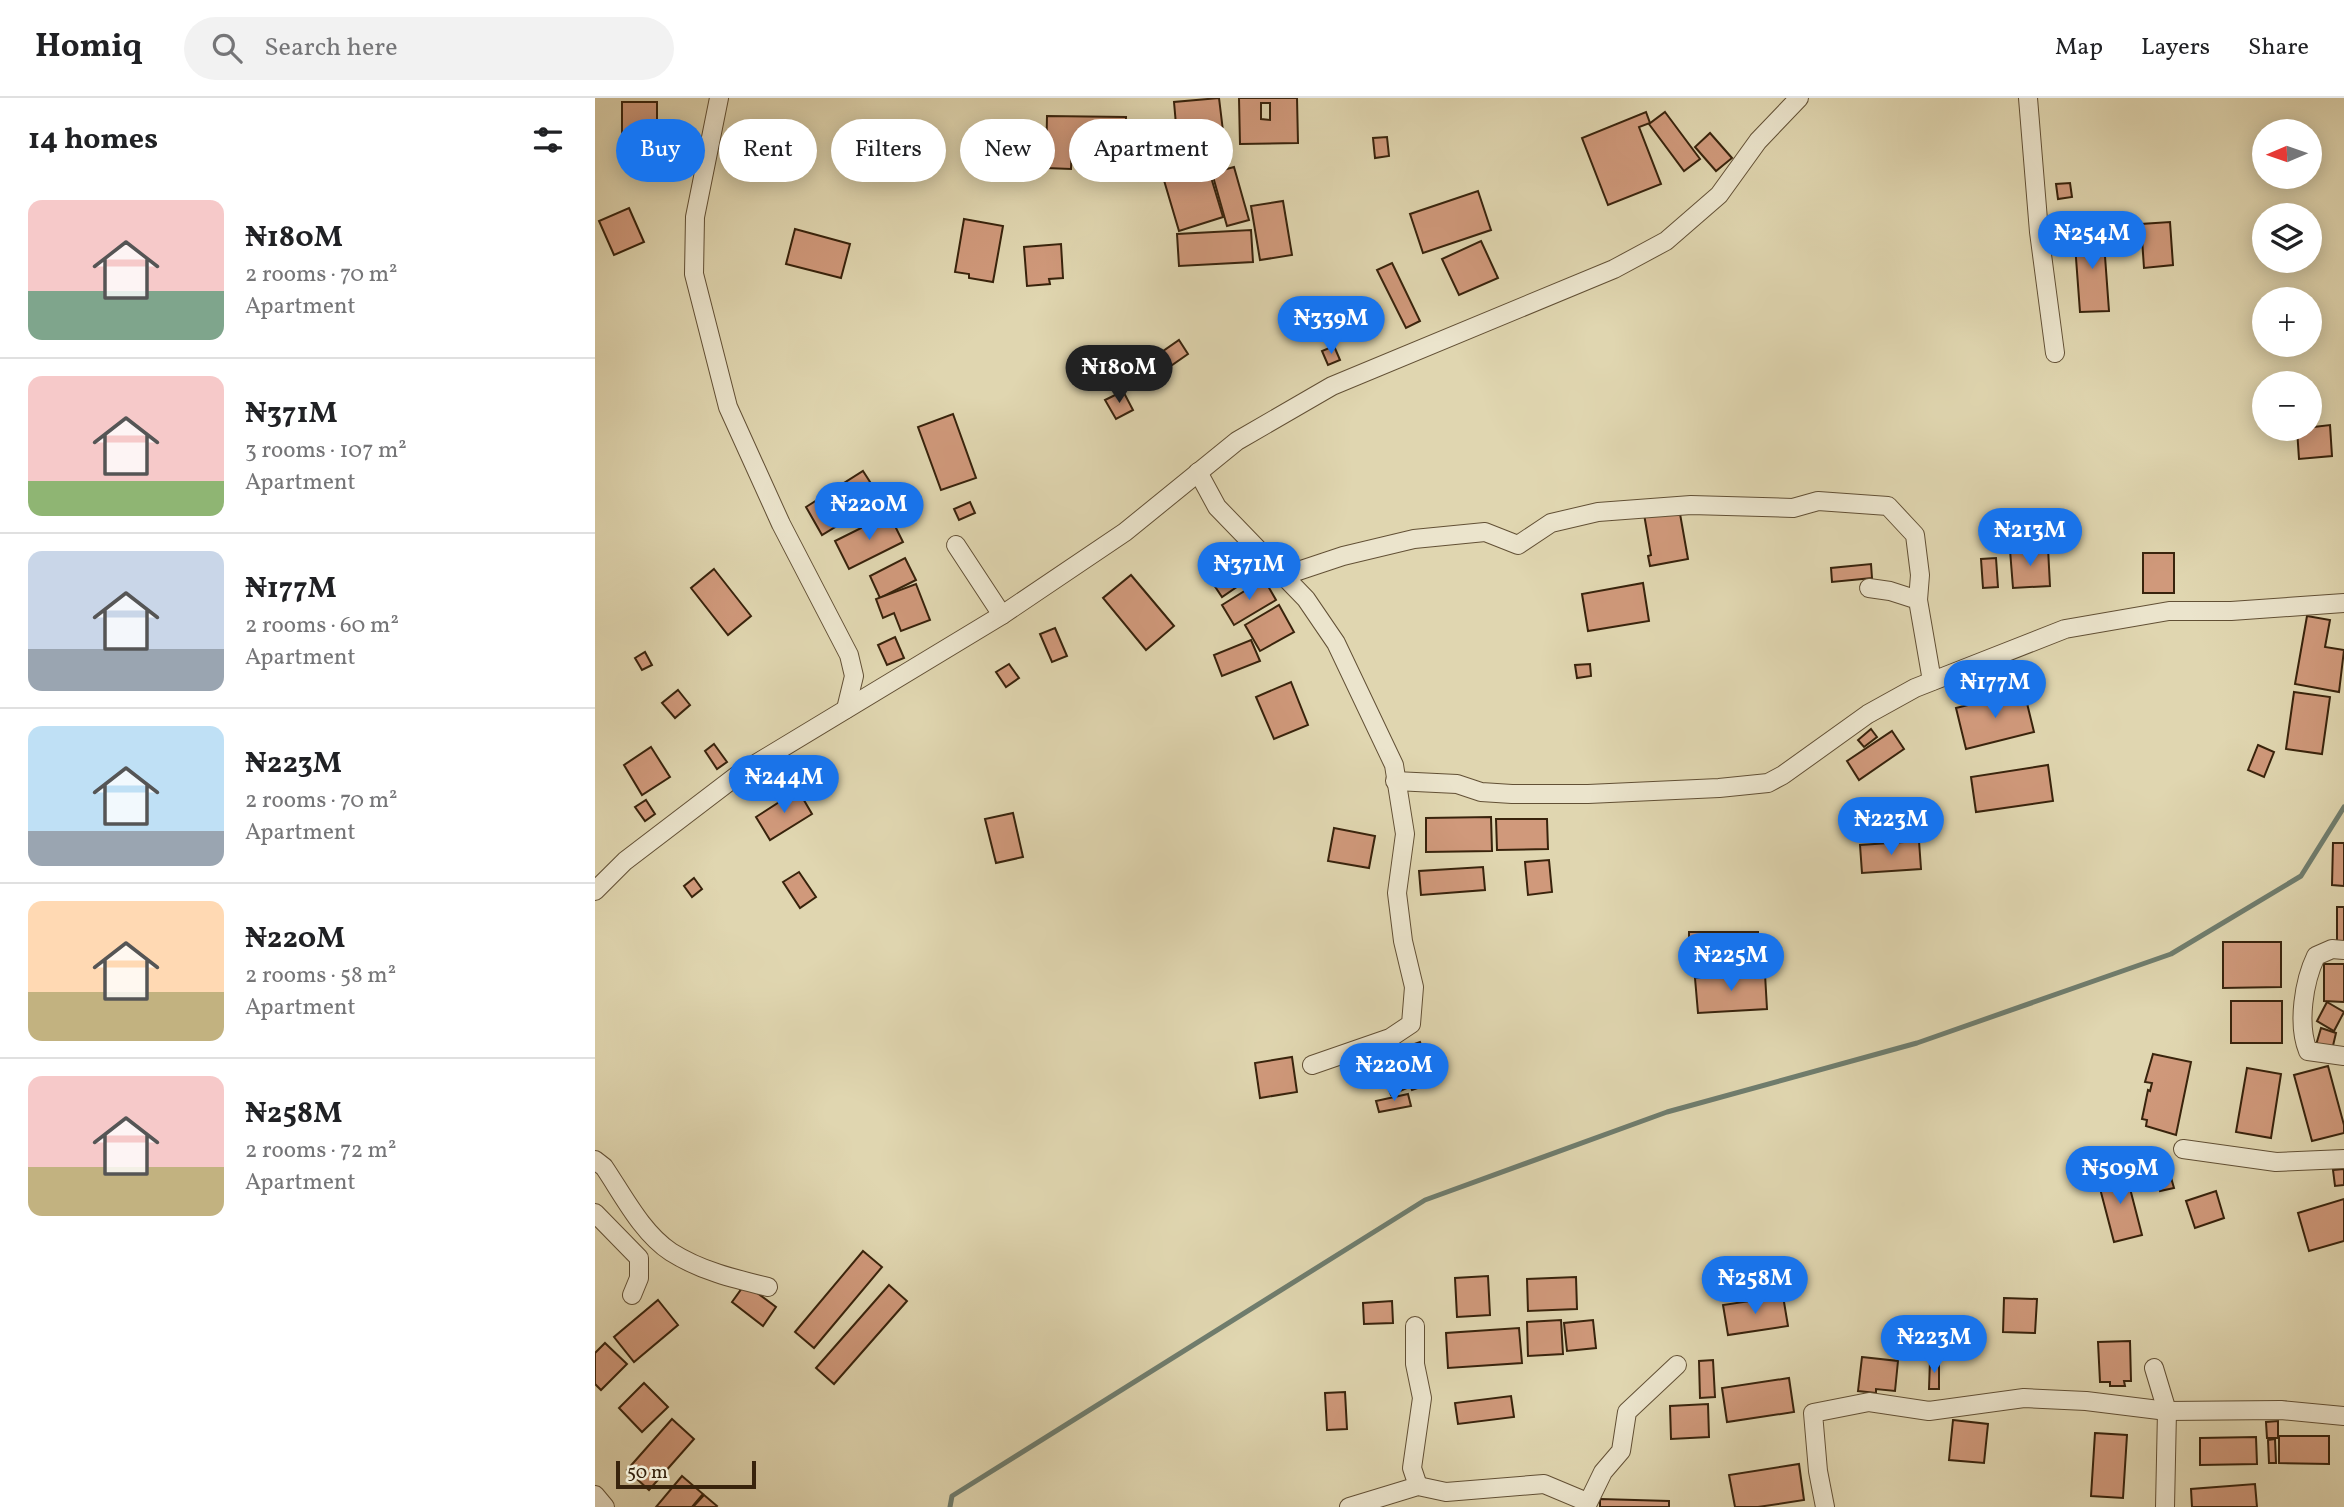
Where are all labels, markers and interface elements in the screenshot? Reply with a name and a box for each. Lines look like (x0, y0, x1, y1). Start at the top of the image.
search box (184, 17, 674, 80)
text: Homiq (35, 25, 142, 71)
icon: search (208, 29, 246, 67)
text: Search here (264, 30, 397, 66)
text: Map (2055, 31, 2103, 65)
text: Layers (2141, 31, 2210, 65)
text: Share (2248, 31, 2309, 65)
text: 14 homes (28, 119, 158, 161)
chip: Buy (616, 119, 705, 182)
chip: Rent (719, 119, 817, 182)
chip: Filters (831, 119, 946, 182)
chip: New (960, 119, 1055, 182)
chip: Apartment (1069, 119, 1233, 182)
north arrow (2252, 119, 2322, 189)
map controls (2252, 119, 2322, 441)
icon: filters (529, 121, 567, 159)
button: layers (2252, 203, 2322, 273)
pin: ₦254M (2043, 212, 2141, 271)
text: ₦180M (245, 217, 343, 259)
text: ₦254M (2054, 218, 2130, 250)
icon: home (84, 228, 168, 312)
text: 2 rooms · 70 m² (245, 259, 398, 291)
button: + (2252, 287, 2322, 357)
text: Apartment (245, 291, 356, 323)
pin: ₦339M (1282, 296, 1380, 356)
text: ₦339M (1294, 303, 1368, 335)
pin: ₦180M (1070, 345, 1168, 405)
text: ₦180M (1082, 352, 1156, 384)
button: − (2252, 371, 2322, 441)
text: ₦371M (245, 393, 337, 435)
icon: home (84, 404, 168, 488)
text: 3 rooms · 107 m² (245, 435, 407, 467)
text: Apartment (245, 467, 356, 499)
pin: ₦220M (820, 482, 918, 542)
text: ₦220M (831, 489, 907, 521)
pin: ₦213M (1981, 508, 2079, 568)
text: ₦213M (1994, 515, 2066, 547)
pin: ₦371M (1200, 542, 1298, 602)
text: ₦371M (1214, 549, 1284, 581)
text: ₦177M (245, 568, 337, 610)
icon: home (84, 579, 168, 663)
text: 2 rooms · 60 m² (245, 610, 399, 642)
text: Apartment (245, 642, 356, 674)
pin: ₦177M (1946, 660, 2044, 720)
text: ₦177M (1960, 667, 2030, 699)
text: ₦223M (245, 743, 342, 785)
icon: home (84, 754, 168, 838)
pin: ₦244M (735, 756, 833, 815)
text: ₦244M (745, 762, 823, 794)
text: 2 rooms · 70 m² (245, 785, 398, 817)
pin: ₦223M (1842, 798, 1940, 857)
text: ₦223M (1854, 804, 1928, 836)
text: Apartment (245, 817, 356, 849)
text: ₦220M (245, 918, 345, 960)
icon: home (84, 929, 168, 1013)
pin: ₦225M (1682, 934, 1780, 993)
text: ₦225M (1694, 940, 1768, 972)
text: 2 rooms · 58 m² (245, 960, 396, 992)
text: Apartment (245, 992, 356, 1024)
pin: ₦220M (1345, 1044, 1443, 1103)
text: ₦220M (1356, 1050, 1432, 1082)
text: ₦258M (245, 1093, 342, 1135)
icon: home (84, 1104, 168, 1188)
text: 2 rooms · 72 m² (245, 1135, 396, 1167)
pin: ₦509M (2071, 1146, 2169, 1206)
text: ₦509M (2082, 1153, 2158, 1185)
text: Apartment (245, 1167, 356, 1199)
pin: ₦258M (1706, 1256, 1804, 1316)
text: ₦258M (1718, 1263, 1792, 1295)
pin: ₦223M (1885, 1316, 1983, 1375)
text: ₦223M (1897, 1322, 1971, 1354)
scale bar (616, 1458, 756, 1490)
text: 50 m (627, 1460, 668, 1486)

